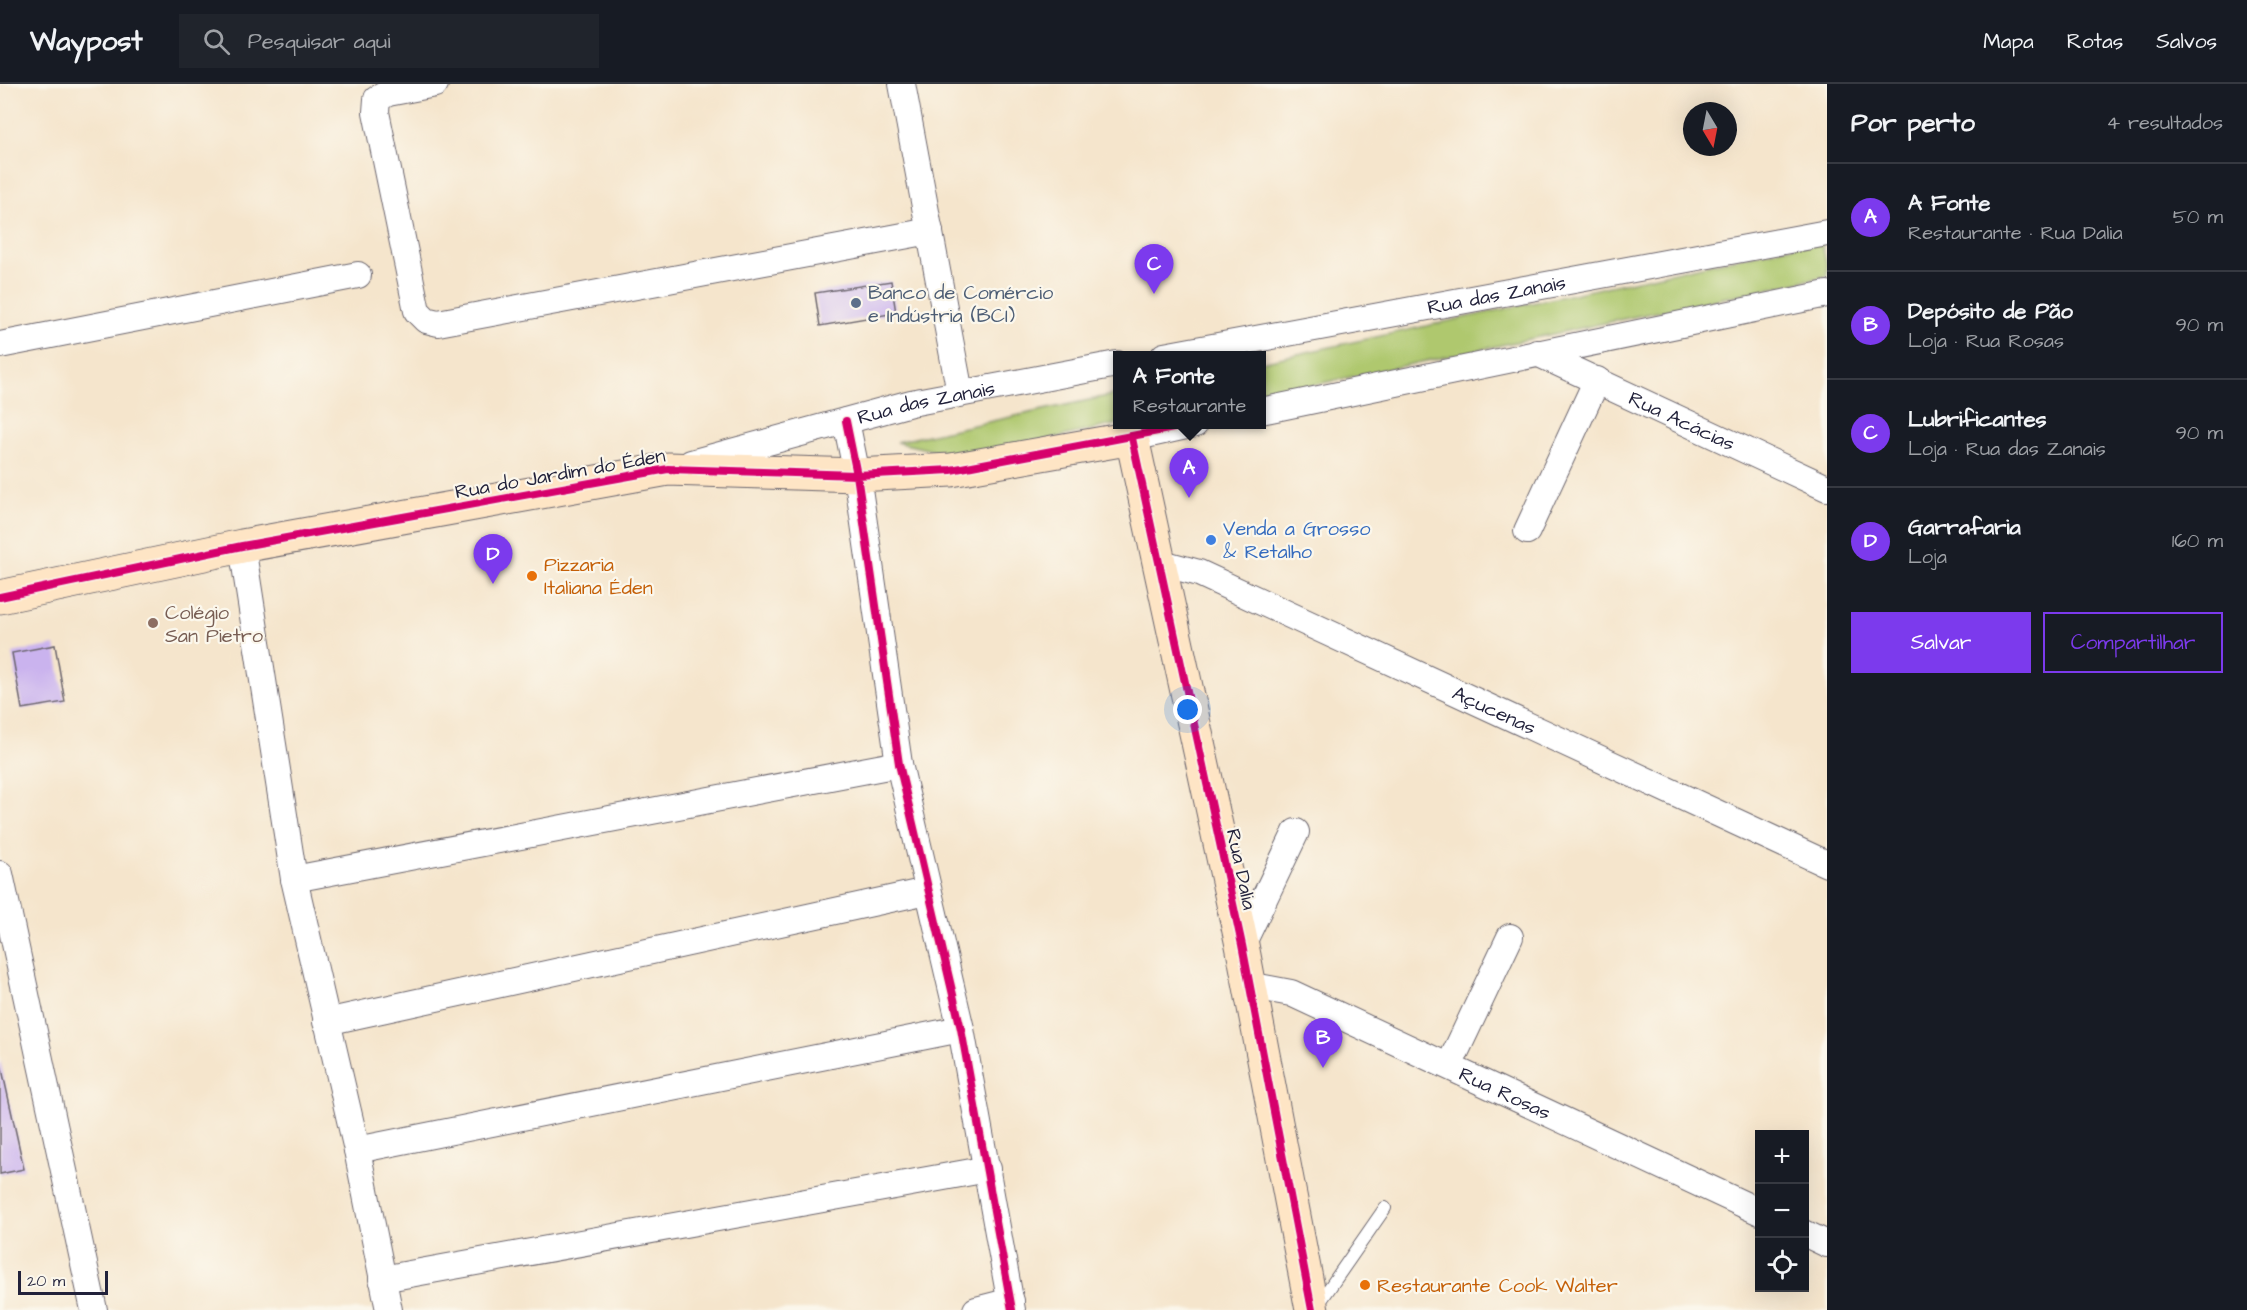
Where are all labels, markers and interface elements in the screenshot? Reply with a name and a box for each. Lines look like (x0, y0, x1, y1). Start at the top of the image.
search box (179, 14, 599, 68)
text: Waypost (30, 22, 143, 61)
icon: search (200, 25, 233, 58)
text: Pesquisar aqui (248, 26, 391, 57)
text: Mapa (1983, 27, 2034, 56)
text: Rotas (2067, 27, 2123, 56)
text: Salvos (2156, 27, 2217, 56)
north arrow (1683, 102, 1737, 156)
text: Por perto (1851, 105, 1975, 141)
text: 4 resultados (2106, 109, 2223, 137)
text: A Fonte (1908, 188, 1990, 219)
text: A (1864, 203, 1877, 231)
text: 50 m (2173, 203, 2223, 231)
text: Restaurante · Rua Dalia (1908, 219, 2123, 247)
pin: C (1134, 244, 1174, 294)
street label: Rua das Zanais (1425, 269, 1568, 322)
place label: Banco de Comércio e Indústria (BCI) (868, 279, 1053, 330)
marker: Banco de Comércio e Indústria (BCI) (849, 296, 863, 310)
text: Depósito de Pão (1908, 296, 2073, 327)
text: B (1863, 311, 1878, 339)
text: 90 m (2175, 311, 2223, 339)
text: Loja · Rua Rosas (1908, 327, 2064, 355)
popup (1113, 351, 1266, 429)
text: A Fonte (1133, 361, 1215, 392)
street label: Rua das Zanais (854, 374, 997, 432)
street label: Rua Acácias (1624, 385, 1739, 458)
text: Restaurante (1133, 392, 1246, 420)
text: Lubrificantes (1908, 404, 2047, 435)
text: C (1863, 419, 1878, 447)
text: 90 m (2175, 419, 2223, 447)
text: Loja · Rua das Zanais (1908, 435, 2106, 463)
street label: Rua do Jardim do Éden (453, 442, 668, 506)
pin: A (1170, 448, 1208, 498)
text: Garrafaria (1908, 512, 2021, 543)
place label: Venda a Grosso & Retalho (1223, 515, 1370, 566)
text: D (1864, 527, 1877, 555)
text: 160 m (2172, 527, 2223, 555)
marker: Venda a Grosso & Retalho (1204, 533, 1218, 547)
pin: D (474, 534, 512, 584)
text: Loja (1908, 543, 1947, 571)
place label: Pizzaria Italiana Éden (544, 551, 653, 602)
marker: Pizzaria Italiana Éden (525, 569, 539, 583)
place label: Colégio San Pietro (165, 599, 263, 650)
button: Salvar (1851, 612, 2031, 673)
button: Compartilhar (2043, 612, 2223, 673)
marker: Colégio San Pietro (146, 616, 160, 630)
street label: Açucenas (1448, 679, 1540, 742)
your location (1173, 695, 1202, 724)
street label: Rua Dalia (1219, 826, 1263, 912)
pin: B (1304, 1018, 1342, 1068)
street label: Rua Rosas (1454, 1060, 1555, 1127)
map controls (1755, 1130, 1809, 1292)
button: + (1755, 1130, 1809, 1184)
button: − (1755, 1184, 1809, 1238)
button: locate (1755, 1238, 1809, 1292)
scale bar (18, 1268, 108, 1296)
text: 20 m (27, 1270, 65, 1292)
place label: Restaurante Cook Walter (1377, 1272, 1618, 1300)
marker: Restaurante Cook Walter (1358, 1278, 1372, 1292)

